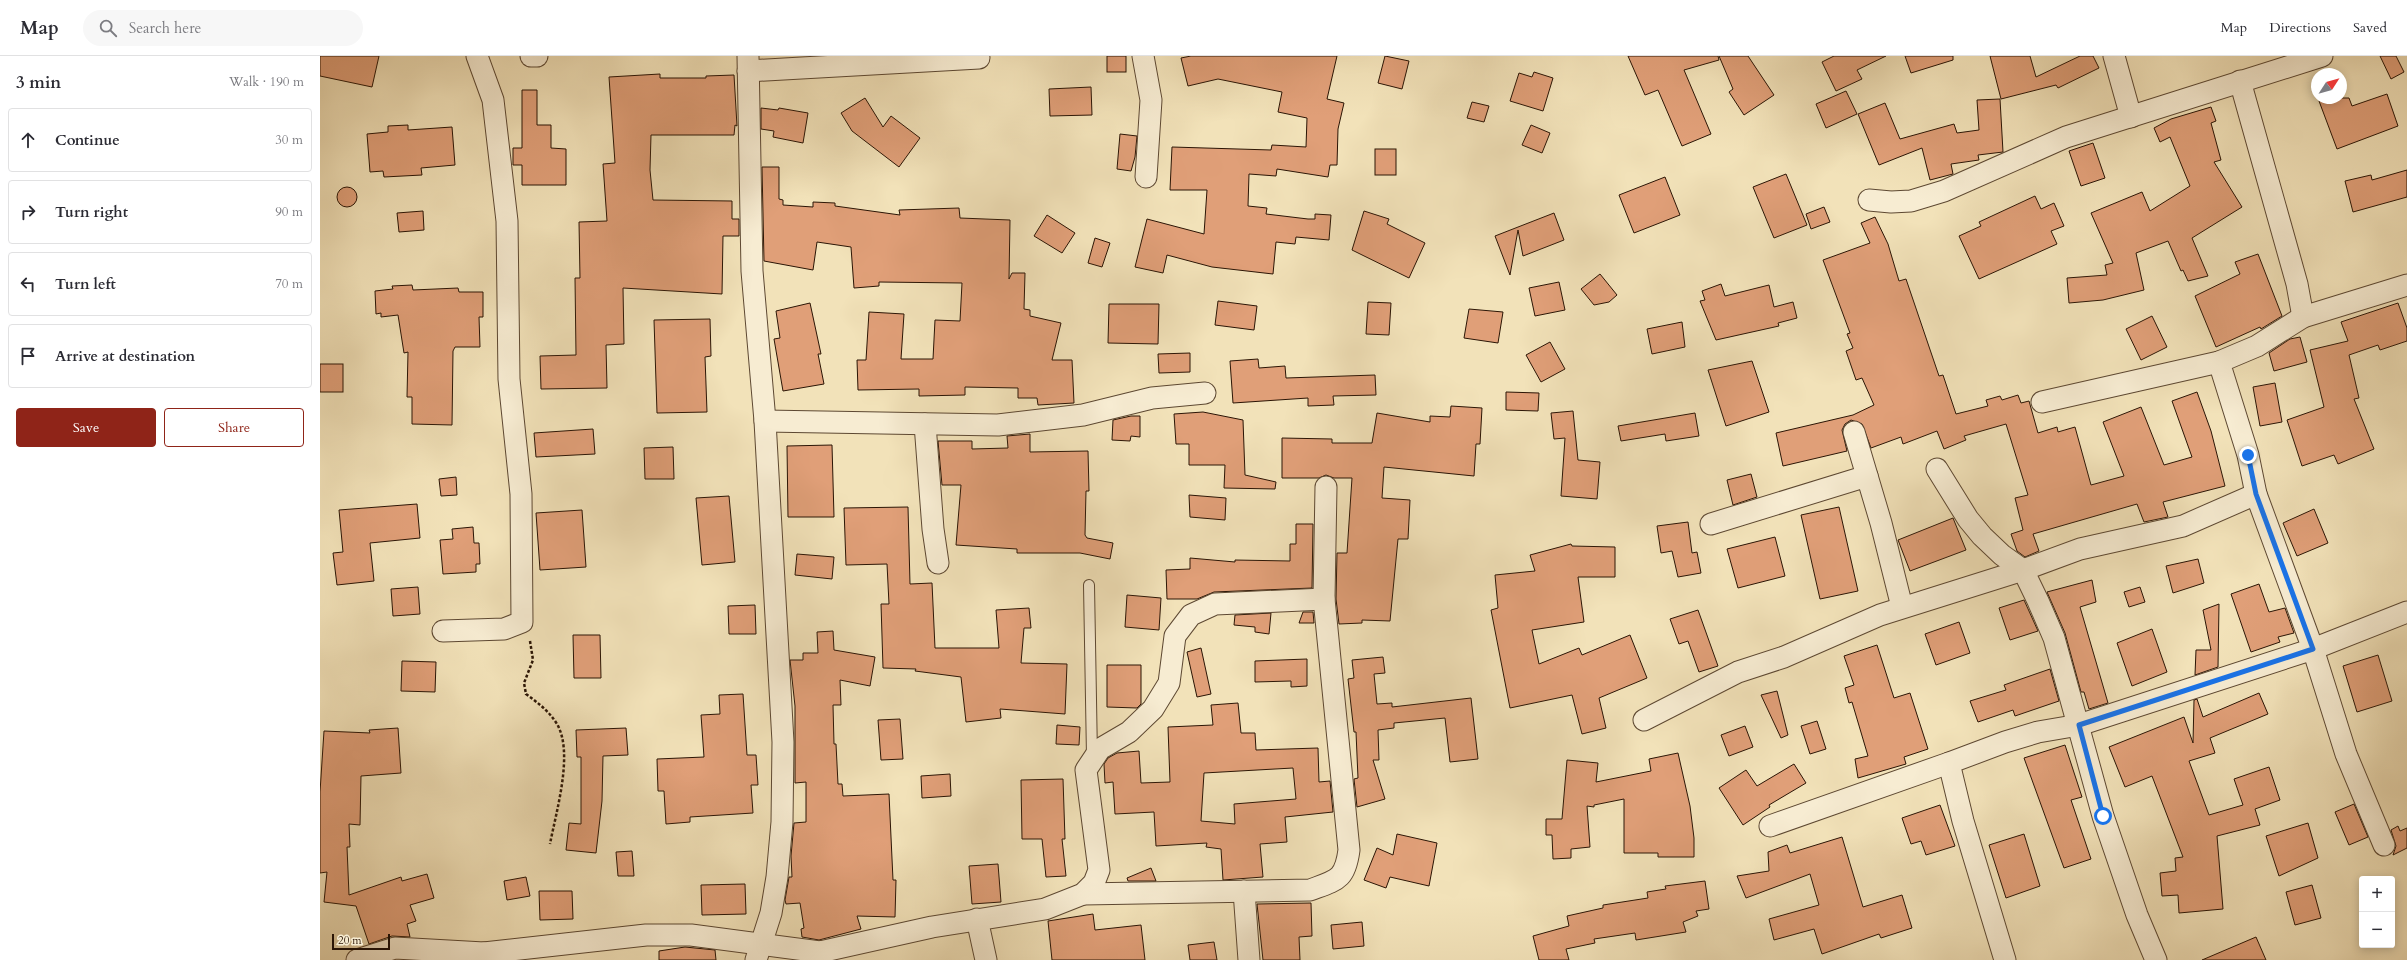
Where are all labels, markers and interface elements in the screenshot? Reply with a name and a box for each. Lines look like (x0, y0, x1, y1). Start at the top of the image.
search box (83, 10, 363, 46)
text: Map (20, 15, 59, 41)
icon: search (97, 17, 119, 39)
text: Search here (129, 18, 201, 38)
text: Map (2221, 18, 2247, 37)
text: Directions (2269, 18, 2331, 37)
text: Saved (2353, 18, 2387, 37)
north arrow (2311, 68, 2347, 104)
text: 3 min (16, 71, 61, 94)
text: Walk · 190 m (229, 73, 304, 91)
icon: ahead (17, 129, 39, 151)
text: Continue (55, 130, 120, 150)
text: 30 m (275, 131, 303, 149)
icon: right (17, 201, 39, 223)
text: Turn right (55, 202, 128, 222)
text: 90 m (275, 203, 303, 221)
icon: left (17, 273, 39, 295)
text: Turn left (55, 274, 116, 294)
text: 70 m (275, 275, 303, 293)
icon: arrive (17, 345, 39, 367)
text: Arrive at destination (55, 346, 195, 366)
button: Save (16, 408, 156, 447)
button: Share (164, 408, 304, 447)
route end (2239, 446, 2257, 464)
route start (2094, 807, 2112, 825)
map controls (2359, 876, 2395, 948)
button: + (2359, 876, 2395, 912)
button: − (2359, 912, 2395, 948)
scale bar (332, 932, 390, 951)
text: 20 m (338, 933, 362, 948)

